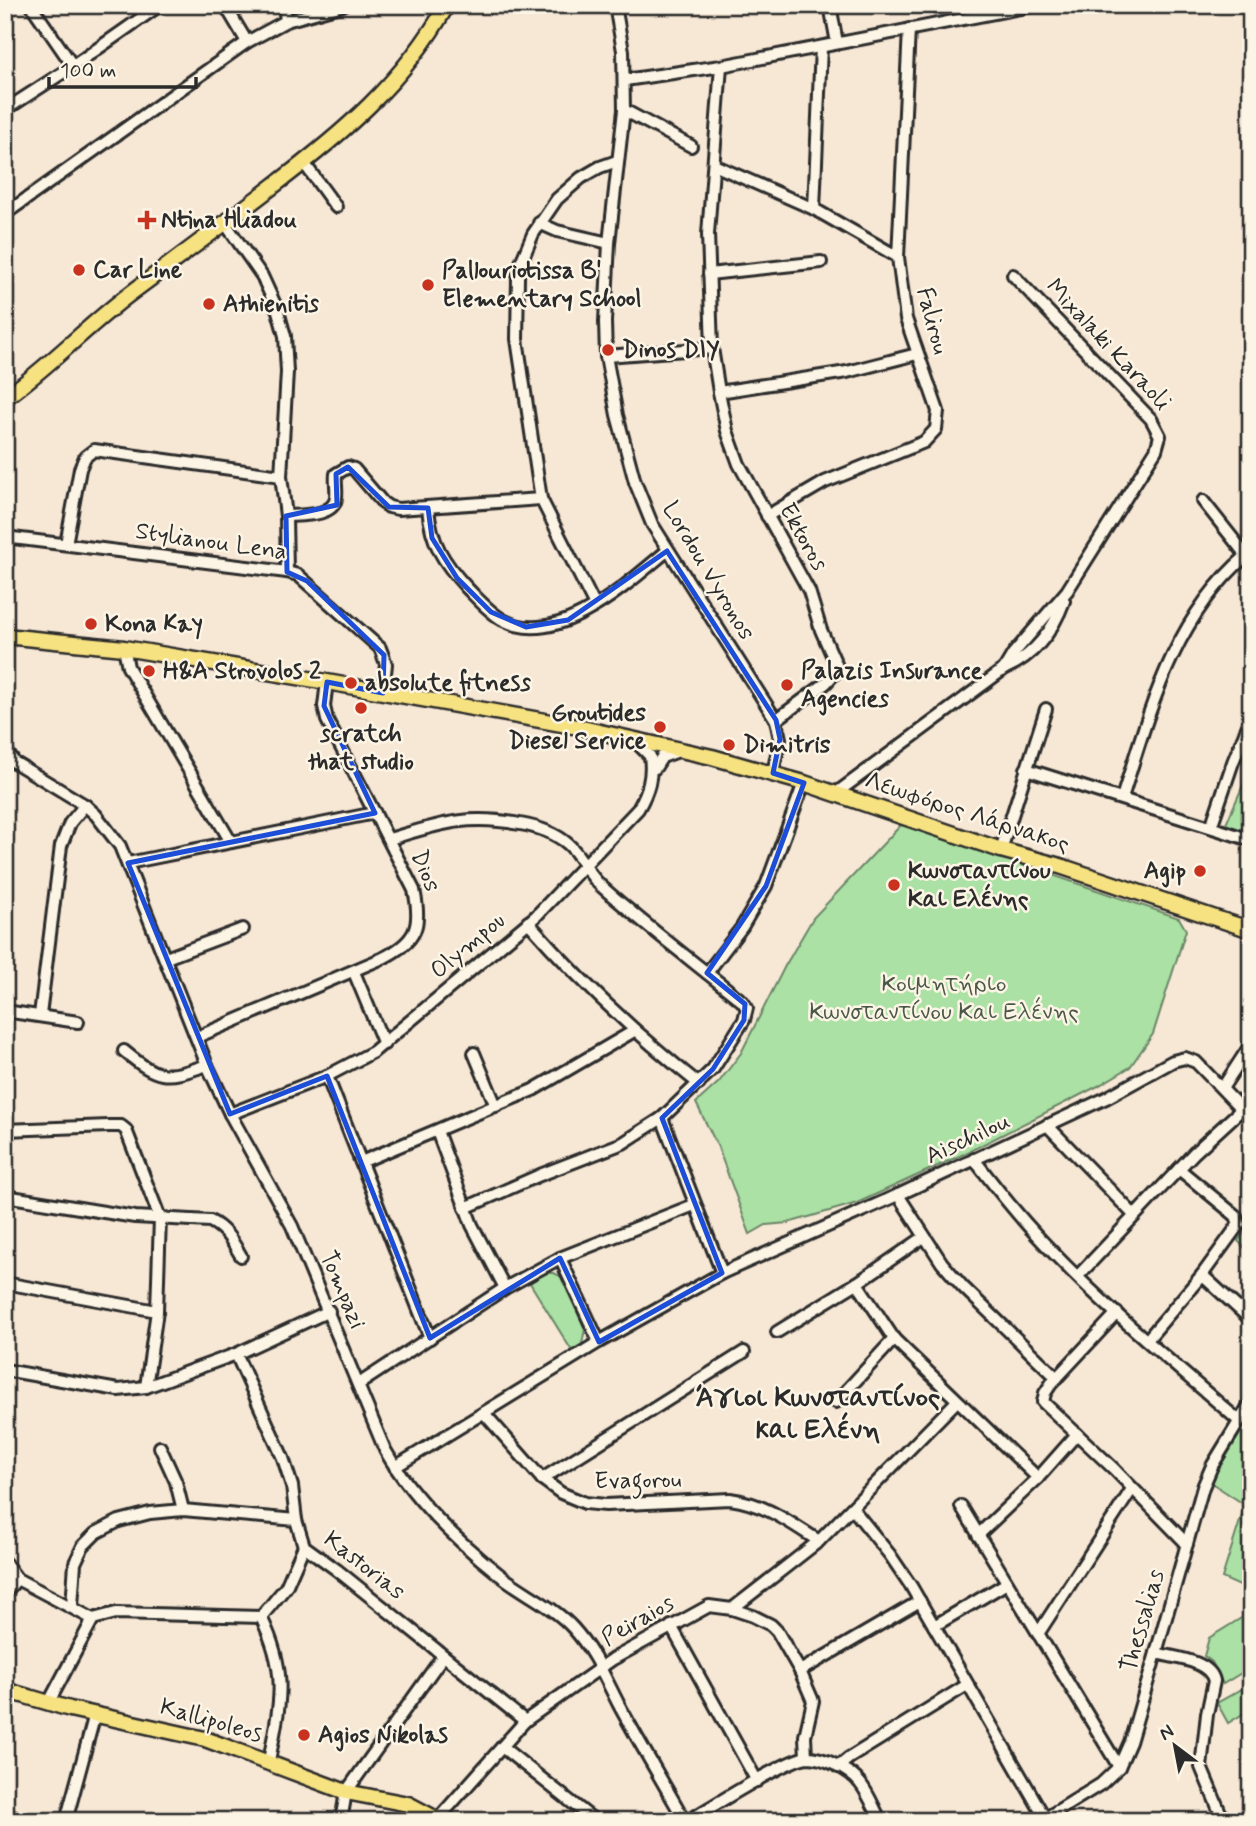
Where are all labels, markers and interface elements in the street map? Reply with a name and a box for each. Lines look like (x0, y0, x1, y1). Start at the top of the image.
scale bar (49, 46, 196, 90)
text: 100 m (60, 57, 116, 85)
place label: Ntina Hliadou (161, 205, 297, 236)
marker: Ntina Hliadou (139, 212, 155, 228)
place label: Car Line (93, 255, 183, 286)
place label: Pallouriotissa B' Elementary School (442, 256, 642, 315)
marker: Car Line (71, 262, 87, 278)
street label: Mixalaki Karaoli (1039, 272, 1177, 418)
marker: Pallouriotissa B' Elementary School (420, 277, 436, 293)
street label: Falirou (908, 284, 956, 358)
place label: Athienitis (223, 289, 319, 320)
marker: Athienitis (201, 296, 217, 312)
place label: Dinos DIY (622, 335, 720, 366)
marker: Dinos DIY (600, 342, 616, 358)
street label: Lordou Vyronos (654, 496, 762, 646)
street label: Ektoros (771, 497, 835, 577)
street label: Stylianou Lena (133, 516, 289, 568)
place label: Kona Kay (105, 609, 203, 640)
marker: Kona Kay (83, 616, 99, 632)
place label: H&A Strovolos 2 (163, 656, 321, 687)
place label: Palazis Insurance Agencies (801, 656, 983, 716)
marker: H&A Strovolos 2 (141, 663, 157, 679)
place label: absolute fitness (365, 668, 531, 699)
marker: absolute fitness (343, 675, 359, 691)
marker: Palazis Insurance Agencies (779, 677, 795, 693)
place label: Groutides Diesel Service (508, 698, 647, 757)
marker: scratch that studio (353, 700, 369, 716)
place label: scratch that studio (307, 719, 414, 778)
marker: Groutides Diesel Service (652, 719, 668, 735)
place label: Dimitris (743, 730, 831, 761)
marker: Dimitris (721, 737, 737, 753)
street label: Λεωφόρος Λάρνακος (861, 765, 1073, 861)
street label: Dios (403, 846, 447, 897)
place label: Κωνσταντίνου Και Ελένης (908, 856, 1051, 915)
place label: Agip (1144, 856, 1186, 888)
marker: Agip (1192, 863, 1208, 879)
marker: Κωνσταντίνου Και Ελένης (886, 877, 902, 893)
street label: Olympou (424, 906, 512, 986)
park label: Κοιμητήριο Κωνσταντίνου Και Ελένης (809, 969, 1079, 1028)
street label: Aischilou (921, 1106, 1015, 1172)
street label: Tompazi (312, 1246, 372, 1334)
district label: Άγιοι Κωνσταντίνος και Ελένη (696, 1380, 940, 1449)
street label: Evagorou (594, 1465, 682, 1500)
street label: Kastorias (317, 1524, 411, 1608)
street label: Thessalias (1114, 1566, 1173, 1676)
street label: Peiraios (596, 1588, 680, 1654)
street label: Kallipoleos (156, 1692, 266, 1750)
north arrow (1140, 1710, 1210, 1780)
text: N (1155, 1719, 1179, 1747)
place label: Agios Nikolas (318, 1720, 449, 1752)
marker: Agios Nikolas (296, 1727, 312, 1743)

